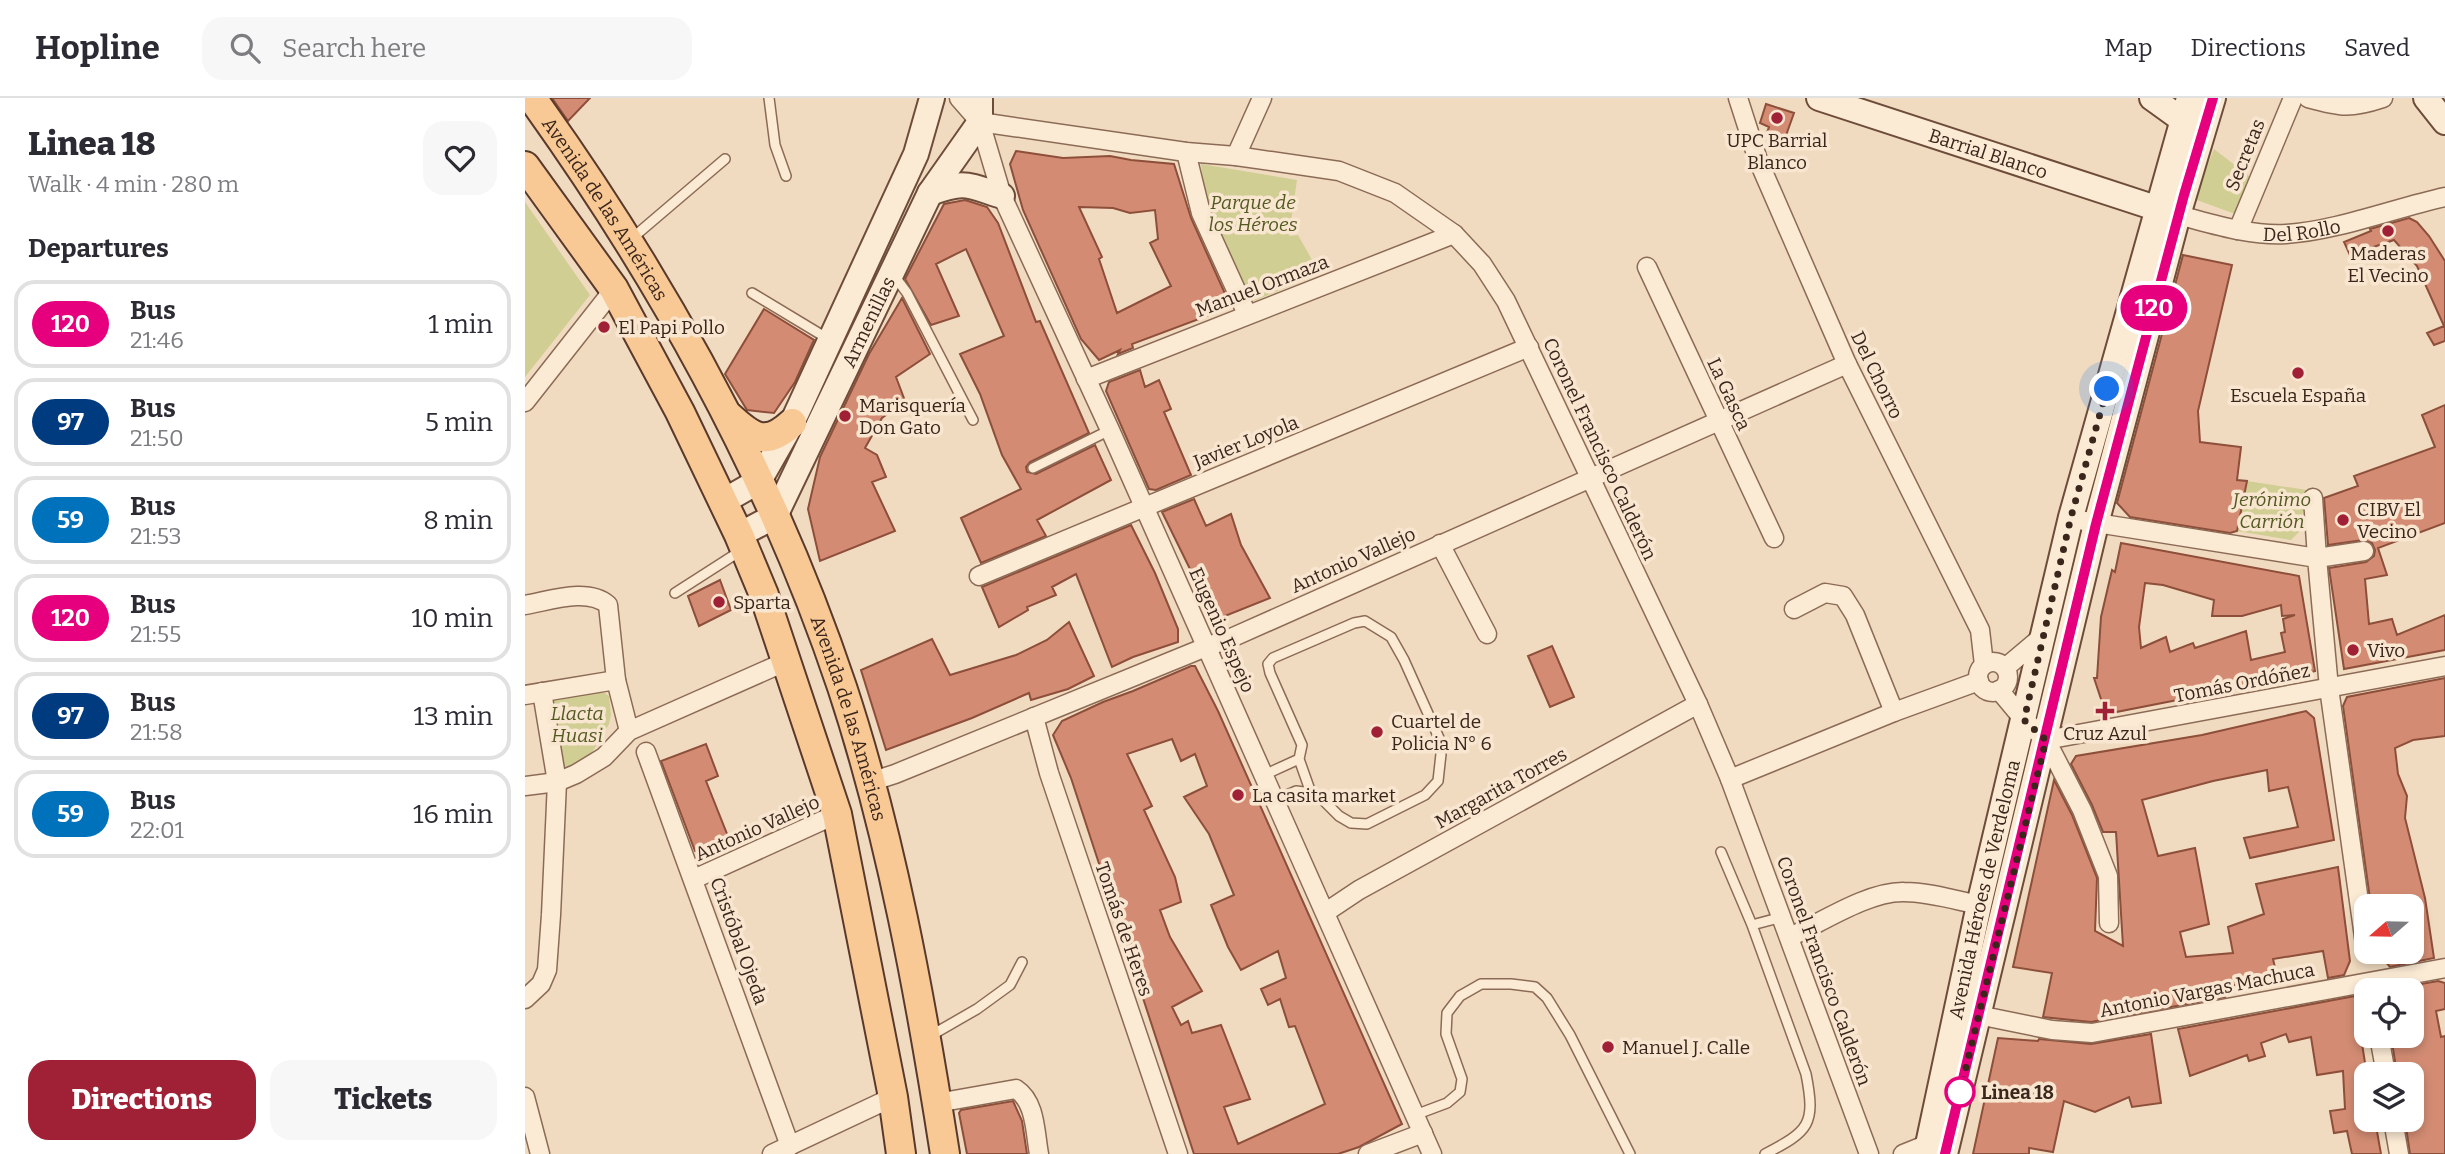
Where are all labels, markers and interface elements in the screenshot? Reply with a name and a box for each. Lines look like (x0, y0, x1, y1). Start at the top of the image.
search box (202, 17, 692, 80)
text: Hopline (35, 28, 160, 68)
icon: search (226, 29, 264, 67)
text: Search here (282, 33, 426, 64)
text: Map (2104, 34, 2153, 62)
text: Directions (2191, 34, 2306, 62)
text: Saved (2344, 34, 2410, 62)
marker: UPC Barrial Blanco (1769, 110, 1785, 126)
street label: Avenida de las Américas (538, 113, 673, 305)
street label: Secretas (2220, 116, 2270, 194)
button: heart (423, 121, 497, 195)
street label: Barrial Blanco (1926, 123, 2051, 183)
text: Linea 18 (28, 124, 156, 164)
place label: UPC Barrial Blanco (1726, 129, 1828, 174)
text: Walk · 4 min · 280 m (28, 170, 239, 198)
park label: Parque de los Héroes (1209, 191, 1297, 236)
street label: Del Rollo (2262, 214, 2343, 246)
marker: Maderas El Vecino (2380, 223, 2396, 239)
text: Departures (28, 233, 169, 264)
place label: Maderas El Vecino (2347, 242, 2429, 287)
street label: Manuel Ormaza (1192, 250, 1332, 322)
street label: Armenillas (837, 273, 900, 371)
line badge: 120 (2114, 285, 2194, 331)
text: 120 (2134, 294, 2174, 322)
text: Bus (130, 295, 176, 326)
text: 1 min (428, 309, 493, 340)
text: 120 (51, 310, 90, 338)
place label: El Papi Pollo (618, 316, 725, 339)
marker: El Papi Pollo (596, 319, 612, 335)
text: 21:46 (130, 326, 184, 354)
street label: Del Chorro (1846, 327, 1908, 423)
street label: Coronel Francisco Calderón (1538, 334, 1662, 564)
street label: La Gasca (1702, 354, 1756, 435)
marker: Escuela España (2290, 365, 2306, 381)
your location (2089, 371, 2124, 406)
place label: Escuela España (2230, 384, 2367, 407)
text: Bus (130, 393, 176, 424)
place label: Marisquería Don Gato (859, 394, 967, 439)
text: 5 min (425, 407, 493, 438)
text: 97 (57, 408, 84, 436)
marker: Marisquería Don Gato (837, 408, 853, 424)
street label: Javier Loyola (1189, 410, 1302, 474)
text: 21:50 (130, 424, 184, 452)
park label: Jerónimo Carrión (2231, 488, 2311, 533)
text: Bus (130, 491, 176, 522)
place label: CIBV El Vecino (2357, 498, 2421, 543)
text: 8 min (423, 505, 493, 536)
text: 59 (57, 506, 84, 534)
marker: CIBV El Vecino (2335, 512, 2351, 528)
text: 21:53 (130, 522, 182, 550)
street label: Antonio Vallejo (1287, 522, 1419, 598)
street label: Eugenio Espejo (1184, 564, 1260, 696)
text: Bus (130, 589, 176, 620)
place label: Sparta (733, 591, 792, 614)
marker: Sparta (711, 594, 727, 610)
text: 10 min (412, 603, 493, 634)
text: 120 (51, 604, 90, 632)
street label: Avenida de las Américas (806, 612, 892, 823)
text: 21:55 (130, 620, 181, 648)
place label: Vivo (2367, 639, 2405, 662)
marker: Vivo (2345, 642, 2361, 658)
street label: Tomás Ordóñez (2172, 659, 2312, 707)
text: Bus (130, 687, 176, 718)
text: 13 min (413, 701, 493, 732)
text: 97 (57, 702, 84, 730)
park label: Llacta Huasi (550, 702, 604, 747)
marker: Cruz Azul (2097, 703, 2113, 719)
place label: Cuartel de Policia N° 6 (1391, 710, 1492, 755)
text: 21:58 (130, 718, 183, 746)
place label: Cruz Azul (2063, 722, 2147, 745)
marker: Cuartel de Policia N° 6 (1369, 724, 1385, 740)
street label: Margarita Torres (1431, 742, 1571, 834)
street label: Avenida Héroes de Verdeloma (1944, 757, 2025, 1021)
place label: La casita market (1252, 784, 1396, 807)
text: Bus (130, 785, 176, 816)
marker: La casita market (1230, 787, 1246, 803)
street label: Antonio Vallejo (691, 790, 823, 866)
text: 16 min (413, 799, 493, 830)
text: 59 (57, 800, 84, 828)
text: 22:01 (130, 816, 184, 844)
street label: Coronel Francisco Calderón (1772, 853, 1876, 1089)
street label: Tomás de Heres (1090, 859, 1158, 999)
street label: Cristóbal Ojeda (705, 874, 773, 1008)
north arrow (2354, 894, 2424, 964)
map controls (2354, 894, 2424, 1132)
street label: Antonio Vargas Machuca (2098, 958, 2317, 1022)
button: locate (2354, 978, 2424, 1048)
place label: Manuel J. Calle (1622, 1036, 1750, 1059)
marker: Manuel J. Calle (1600, 1039, 1616, 1055)
button: Directions (28, 1060, 256, 1140)
button: Tickets (270, 1060, 497, 1140)
button: layers (2354, 1062, 2424, 1132)
marker: Linea 18 (1945, 1077, 1975, 1107)
place label: Linea 18 (1981, 1081, 2054, 1104)

